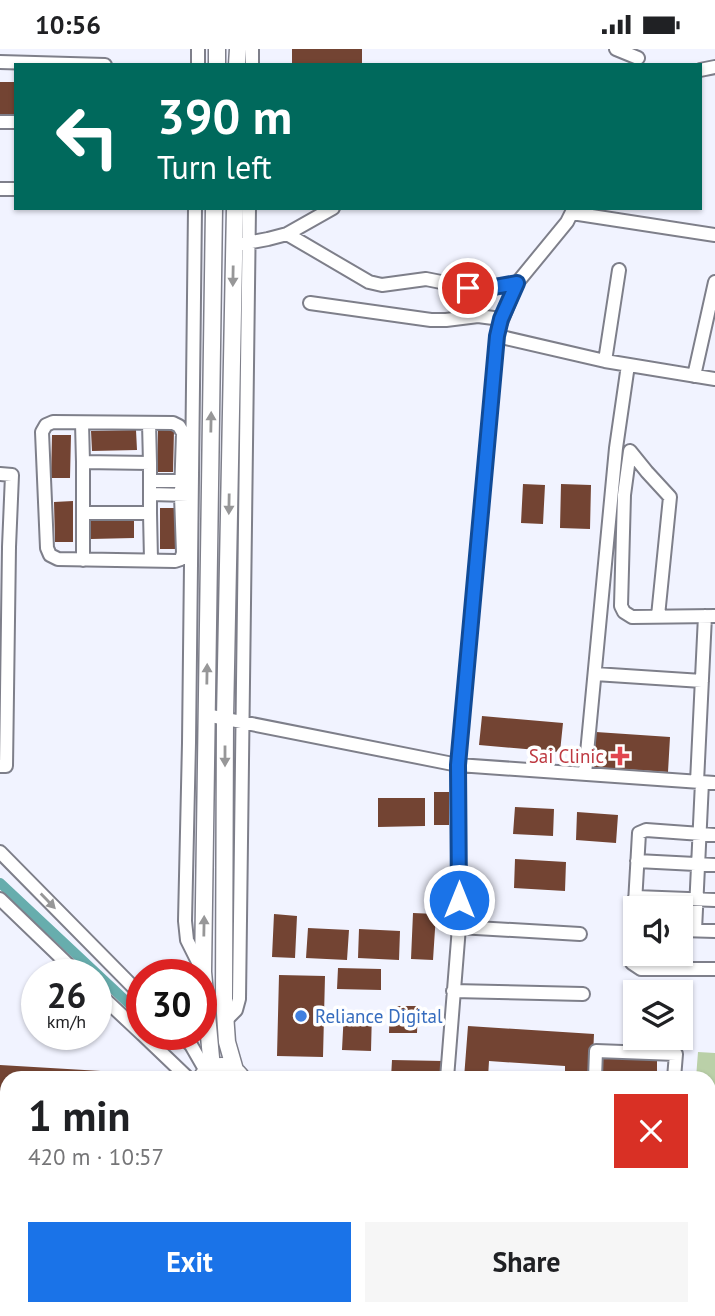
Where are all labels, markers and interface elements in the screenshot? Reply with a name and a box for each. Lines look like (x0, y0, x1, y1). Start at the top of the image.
text: 10:56 (35, 8, 101, 41)
text: 390 m (157, 84, 292, 148)
icon: left (42, 91, 133, 182)
text: Turn left (157, 146, 272, 188)
pin (438, 258, 498, 318)
one-way arrow (228, 266, 239, 288)
icon: arrive (449, 269, 487, 307)
one-way arrow (205, 411, 217, 433)
one-way arrow (223, 493, 235, 515)
one-way arrow (201, 663, 213, 685)
place label: Sai Clinic (529, 744, 604, 768)
one-way arrow (219, 745, 231, 767)
marker: Sai Clinic (610, 746, 630, 766)
position arrow (422, 863, 496, 937)
one-way arrow (39, 892, 55, 909)
map controls (623, 896, 693, 1050)
button: sound (623, 896, 693, 966)
one-way arrow (198, 915, 209, 937)
speed limit sign: 30 (126, 959, 217, 1050)
text: 26 (47, 972, 86, 1018)
button: layers (623, 980, 693, 1050)
place label: Reliance Digital (315, 1004, 443, 1028)
marker: Reliance Digital (293, 1008, 309, 1024)
text: km/h (47, 1010, 86, 1033)
text: 1 min (28, 1088, 130, 1143)
button: close (614, 1094, 688, 1168)
text: 420 m · 10:57 (28, 1142, 164, 1171)
button: Exit (28, 1222, 351, 1302)
button: Share (365, 1222, 688, 1302)

